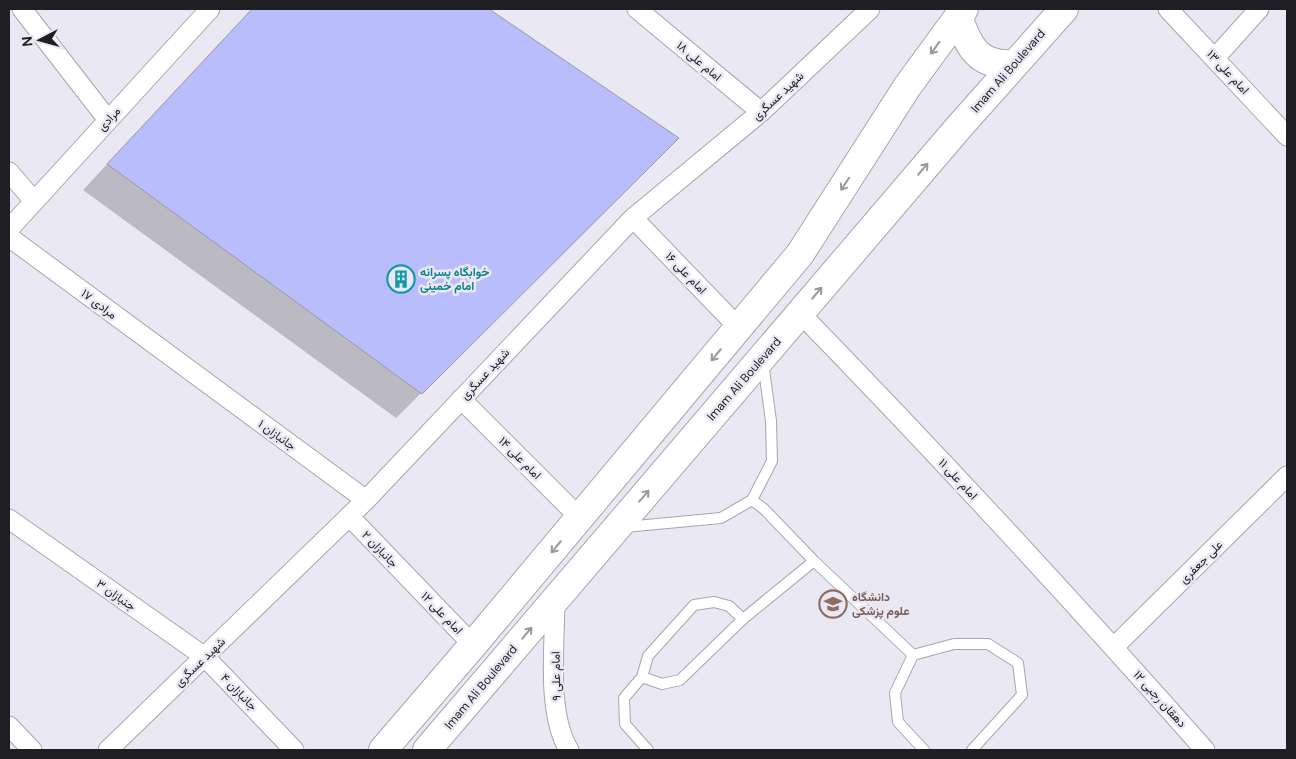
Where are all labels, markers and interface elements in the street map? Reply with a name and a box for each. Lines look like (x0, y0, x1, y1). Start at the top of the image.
north arrow (15, 15, 65, 65)
street label: Imam Ali Boulevard (967, 26, 1049, 116)
text: N (18, 35, 37, 47)
street label: امام علی ۱۸ (673, 37, 725, 85)
one-way arrow (930, 41, 940, 55)
street label: امام علی ۱‍۳ (1203, 46, 1253, 98)
street label: شهید عسگری (749, 68, 807, 124)
street label: مرادی (94, 104, 124, 134)
one-way arrow (917, 163, 929, 176)
one-way arrow (840, 176, 850, 190)
street label: امام علی ۱۶ (662, 248, 710, 298)
building icon: خوابگاه پسرانه امام خمینی (386, 264, 416, 294)
place label: خوابگاه پسرانه امام خمینی (420, 264, 489, 294)
street label: مرادی ۱۷ (78, 285, 120, 323)
one-way arrow (812, 287, 823, 300)
street label: Imam Ali Boulevard (703, 334, 785, 424)
street label: شهید عسگری (457, 345, 513, 403)
one-way arrow (710, 348, 721, 361)
street label: جانبازان ۱ (255, 416, 299, 454)
street label: امام علی ۱۴ (495, 433, 545, 483)
street label: امام علی ۱۱ (935, 455, 981, 503)
one-way arrow (638, 490, 649, 503)
street label: جانبازان ۲ (358, 527, 402, 571)
street label: علی جعفری (1176, 537, 1226, 587)
one-way arrow (550, 540, 561, 553)
street label: جنبازان ۳ (93, 576, 139, 614)
street label: امام علی ۱۲ (418, 588, 466, 638)
school or university icon: دانشگاه علوم پزشکی (818, 589, 848, 619)
place label: دانشگاه علوم پزشکی (852, 589, 910, 619)
one-way arrow (521, 627, 532, 640)
street label: شهید عسگری (171, 634, 229, 690)
street label: Imam Ali Boulevard (441, 641, 521, 733)
street label: امام علی ۹ (548, 651, 564, 701)
street label: دهقان رجبی ۱۲ (1130, 667, 1190, 731)
street label: جانبازان ۴ (217, 670, 261, 714)

